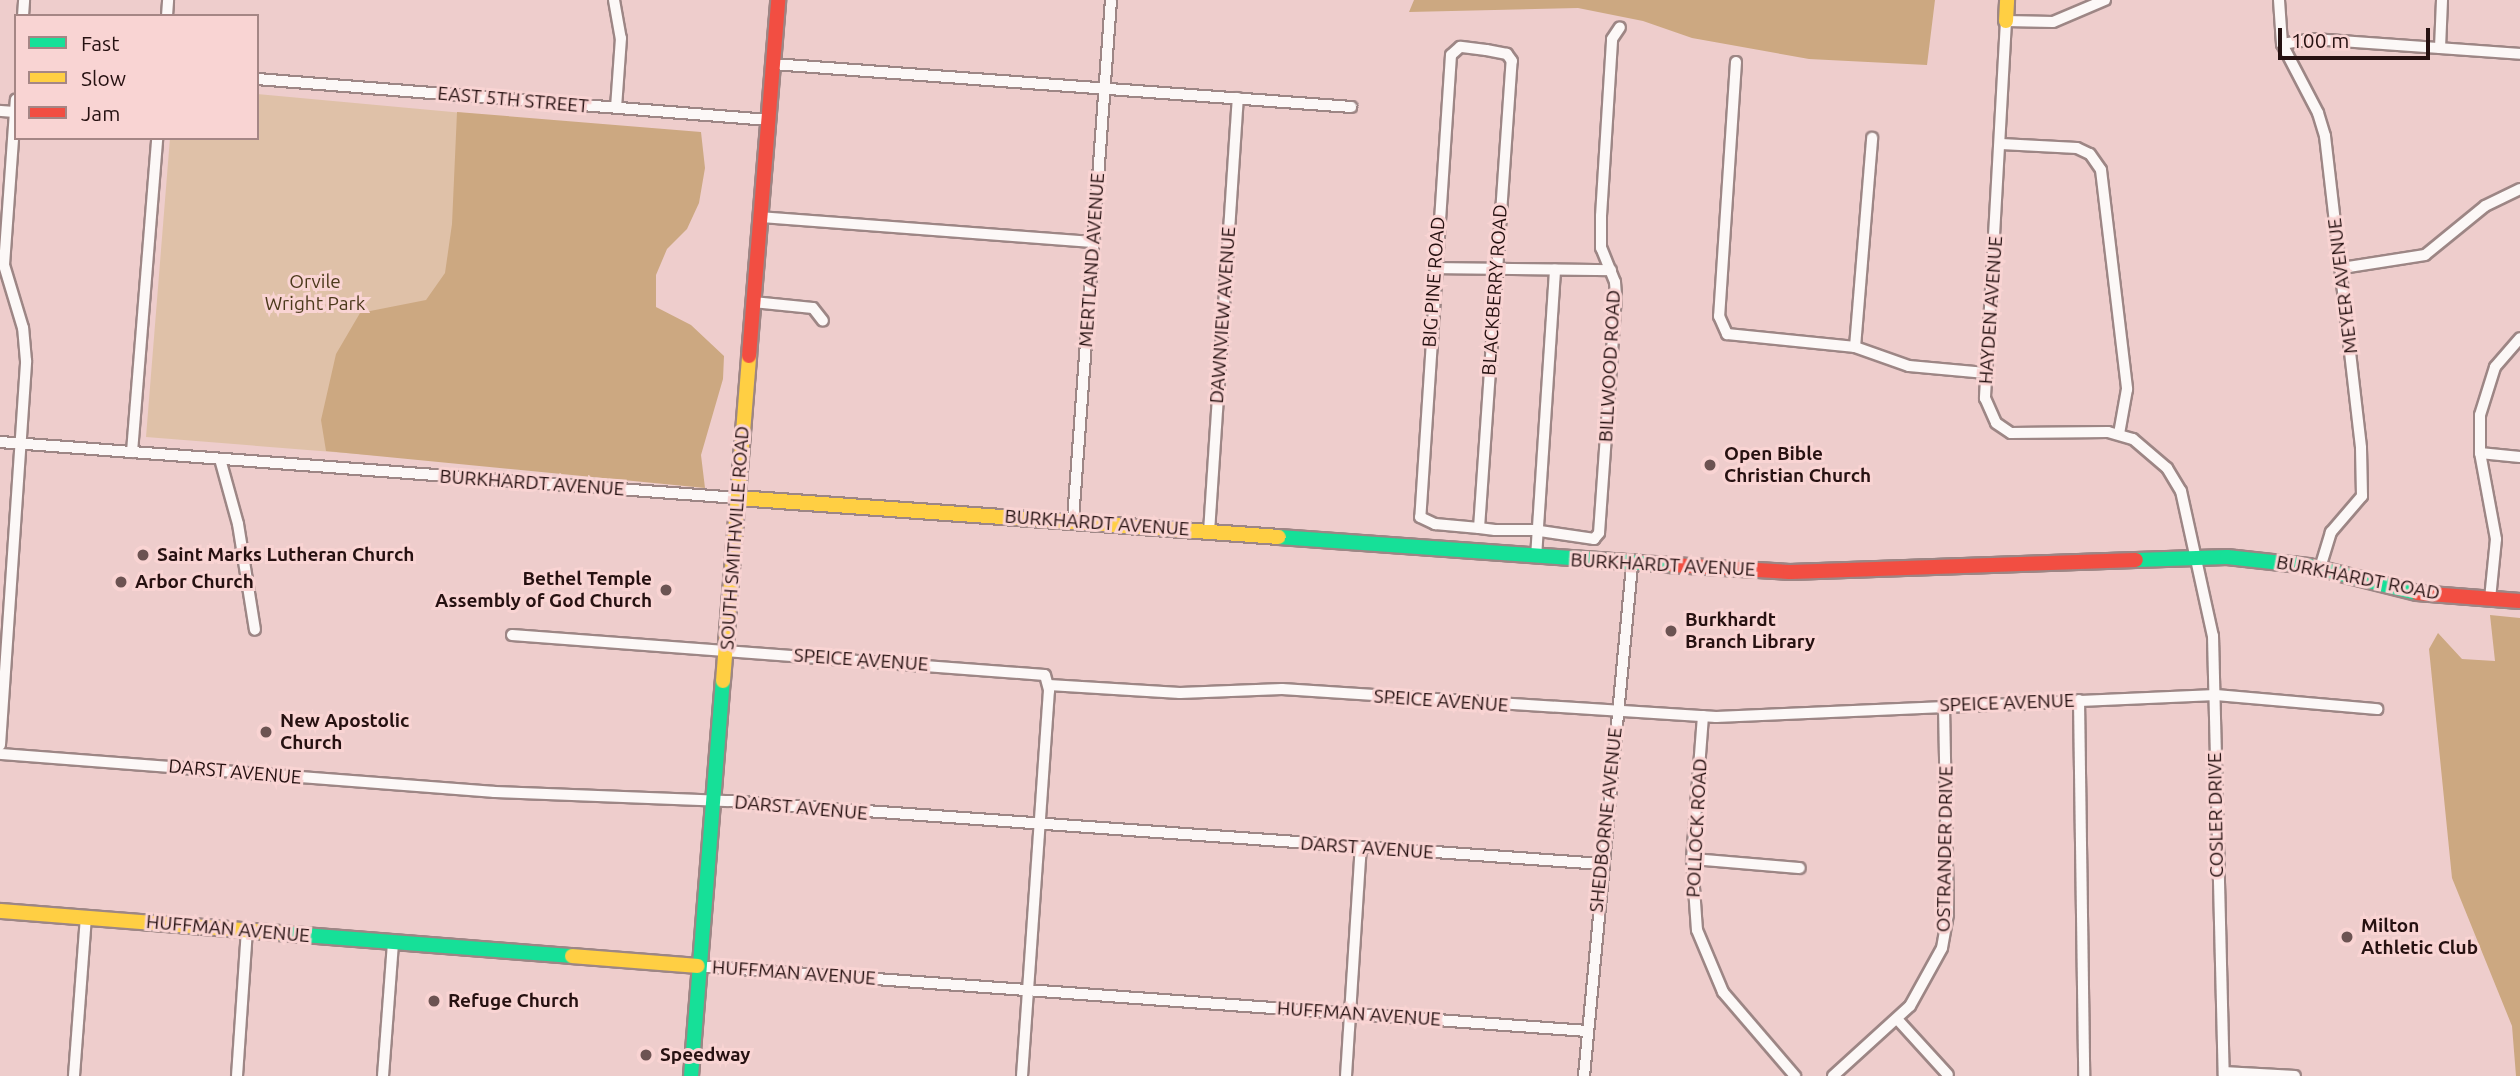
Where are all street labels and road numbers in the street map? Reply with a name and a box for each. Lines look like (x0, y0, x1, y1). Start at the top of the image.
street label: EAST 5TH STREET (437, 82, 589, 118)
street label: MERTLAND AVENUE (1075, 172, 1109, 348)
street label: BLACKBERRY ROAD (1478, 204, 1512, 376)
street label: BIG PINE ROAD (1418, 216, 1450, 348)
street label: MEYER AVENUE (2323, 217, 2363, 355)
street label: DAWNVIEW AVENUE (1205, 226, 1241, 404)
street label: HAYDEN AVENUE (1974, 235, 2008, 385)
street label: BILLWOOD ROAD (1595, 289, 1625, 443)
street label: SOUTH SMITHVILLE ROAD (716, 425, 754, 651)
street label: BURKHARDT AVENUE (439, 465, 625, 501)
street label: BURKHARDT AVENUE (1004, 505, 1190, 541)
street label: BURKHARDT AVENUE (1570, 549, 1756, 581)
street label: BURKHARDT ROAD (2274, 551, 2442, 605)
street label: SPEICE AVENUE (793, 644, 929, 676)
street label: SPEICE AVENUE (1373, 685, 1509, 717)
street label: SPEICE AVENUE (1939, 689, 2075, 717)
street label: SHEDBORNE AVENUE (1585, 726, 1627, 914)
street label: COSLER DRIVE (2204, 752, 2228, 878)
street label: DARST AVENUE (167, 755, 303, 789)
street label: POLLOCK ROAD (1682, 758, 1712, 898)
street label: OSTRANDER DRIVE (1932, 765, 1958, 933)
street label: DARST AVENUE (733, 791, 869, 825)
street label: DARST AVENUE (1300, 832, 1434, 864)
street label: HUFFMAN AVENUE (145, 910, 311, 948)
street label: HUFFMAN AVENUE (711, 956, 877, 990)
street label: HUFFMAN AVENUE (1276, 997, 1442, 1031)

